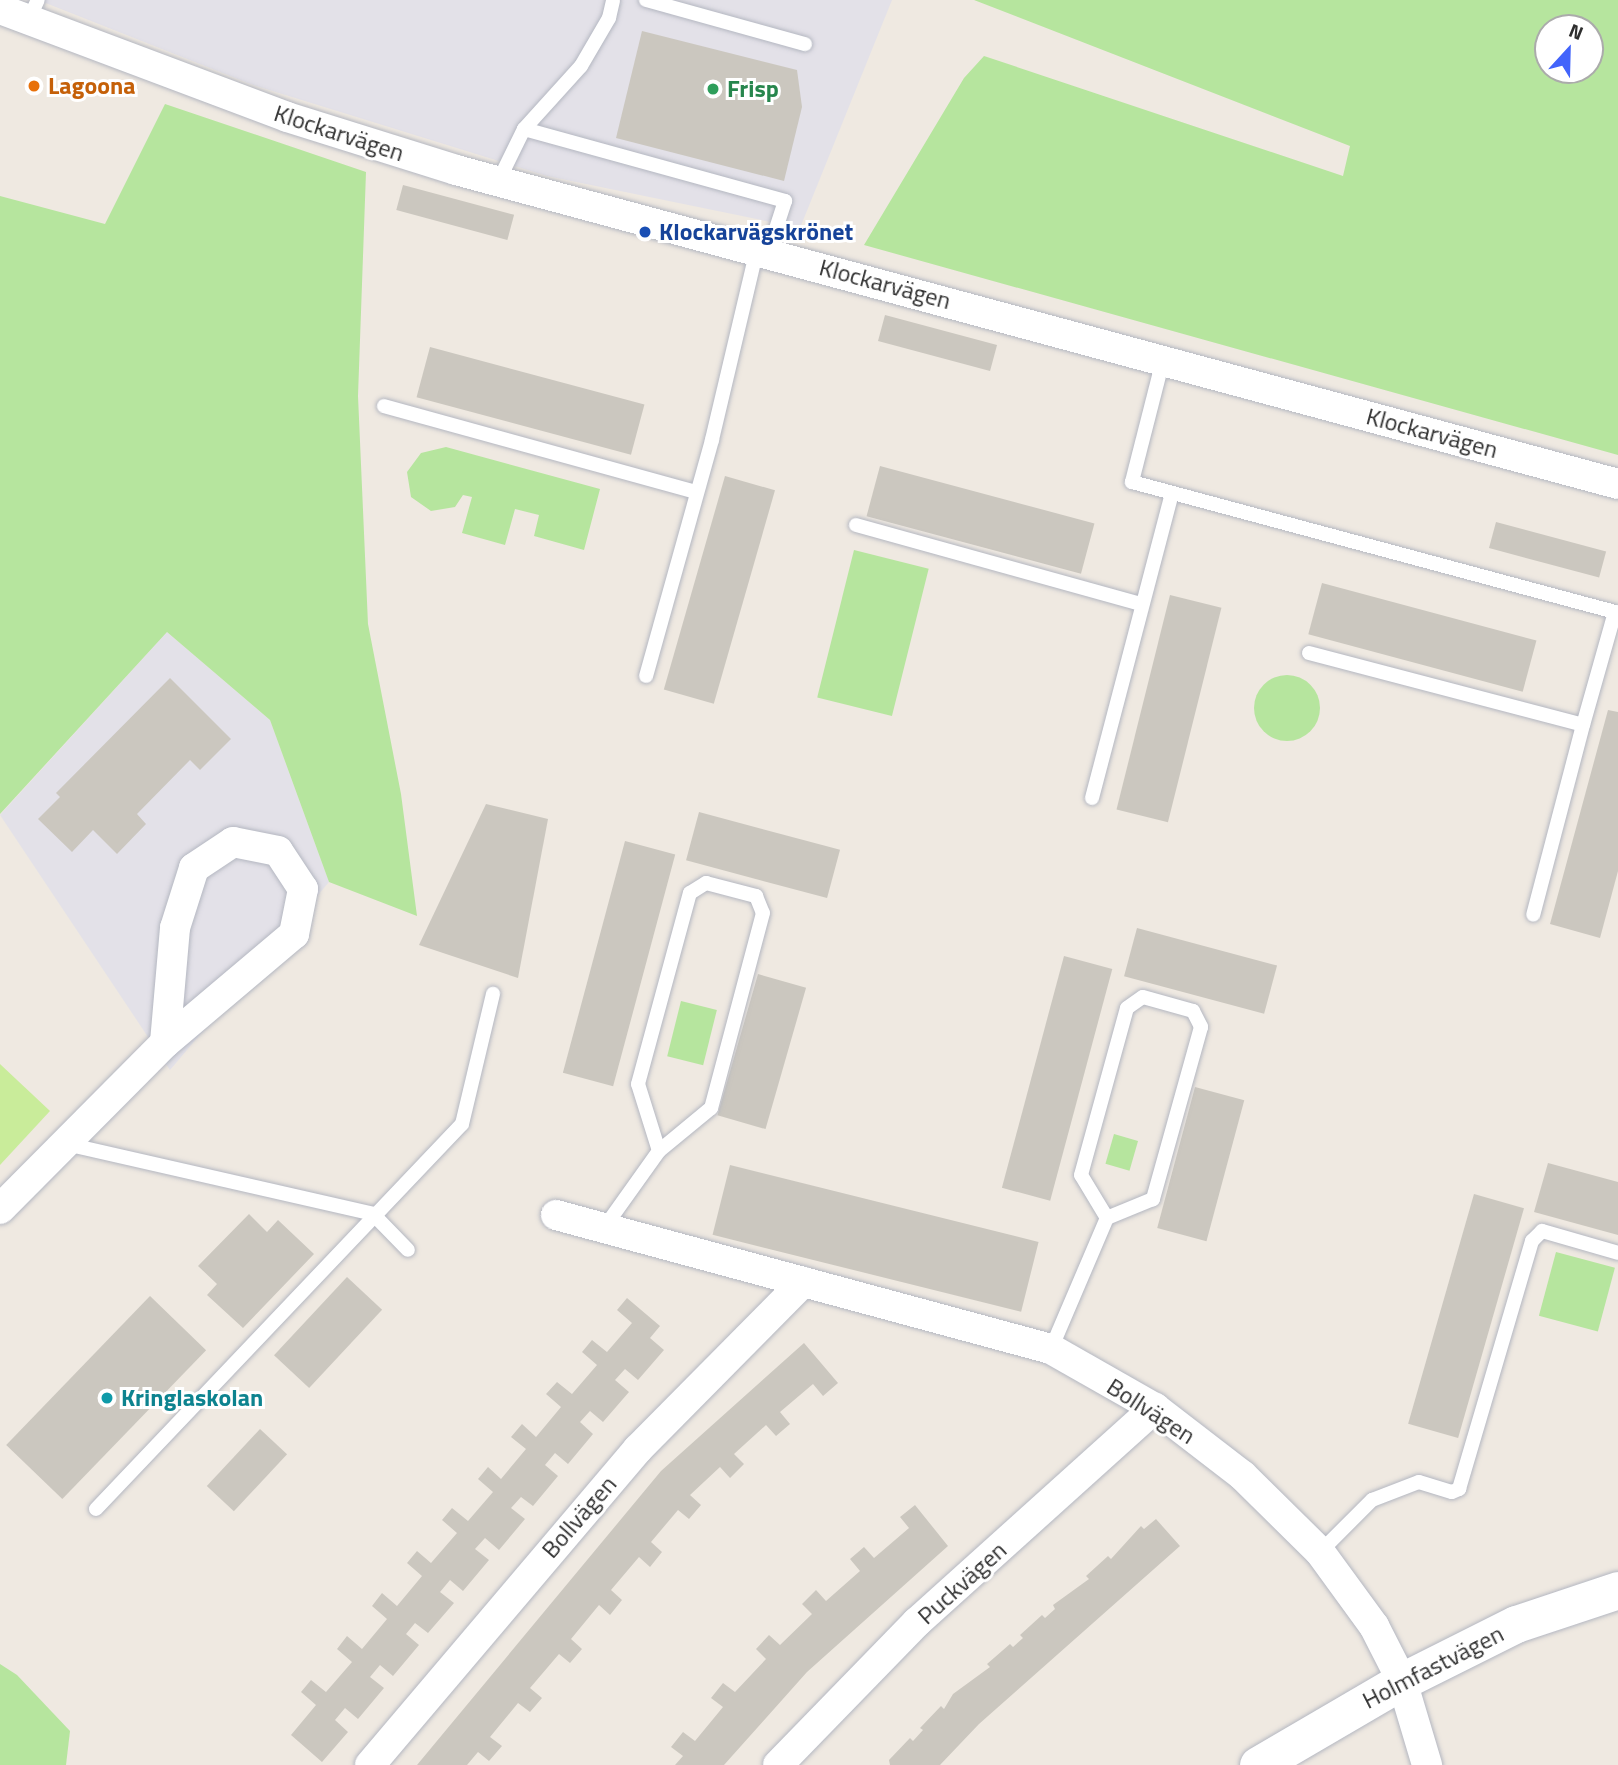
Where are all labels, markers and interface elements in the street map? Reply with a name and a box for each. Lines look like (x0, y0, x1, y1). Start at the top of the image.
north arrow (1534, 14, 1604, 84)
text: N (1565, 15, 1588, 47)
place label: Lagoona (48, 72, 135, 100)
place label: Frisp (727, 75, 779, 103)
marker: Lagoona (26, 78, 42, 94)
marker: Frisp (705, 81, 721, 97)
street label: Klockarvägen (270, 98, 408, 168)
place label: Klockarvägskrönet (659, 218, 853, 246)
marker: Klockarvägskrönet (637, 224, 653, 240)
street label: Klockarvägen (816, 253, 954, 315)
street label: Klockarvägen (1363, 402, 1501, 464)
street label: Bollvägen (1102, 1372, 1200, 1450)
place label: Kringlaskolan (121, 1384, 263, 1412)
marker: Kringlaskolan (99, 1390, 115, 1406)
street label: Bollvägen (536, 1470, 622, 1564)
street label: Puckvägen (912, 1536, 1012, 1630)
street label: Holmfastvägen (1358, 1619, 1508, 1715)

